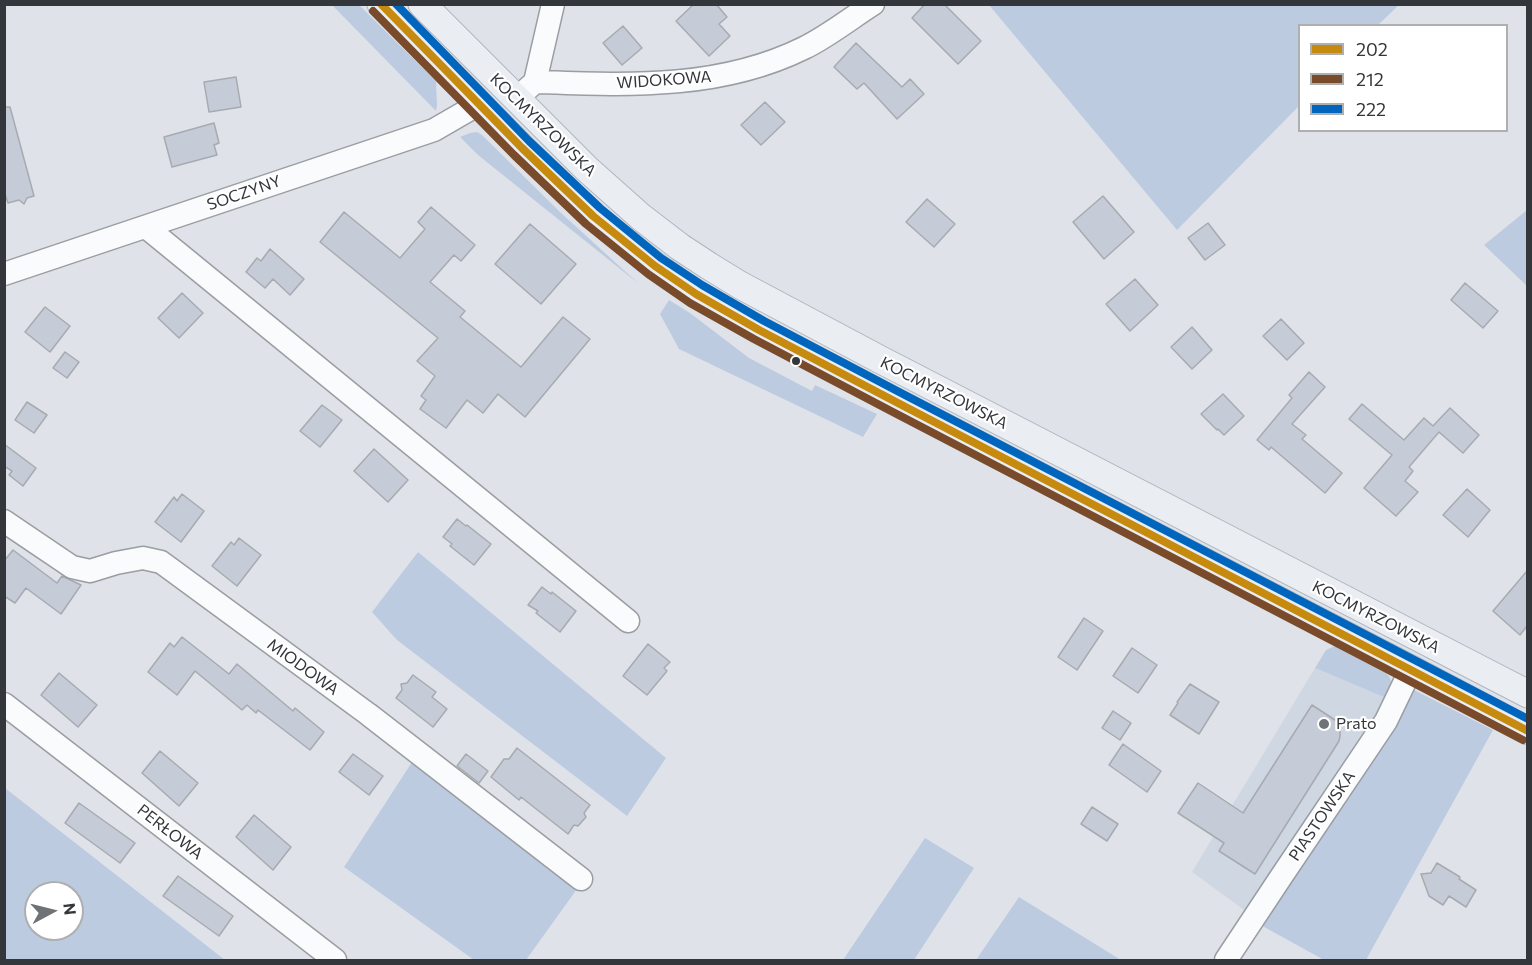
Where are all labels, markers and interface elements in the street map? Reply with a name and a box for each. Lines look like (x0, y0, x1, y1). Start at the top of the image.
legend (1298, 24, 1508, 132)
text: 202 (1356, 38, 1388, 60)
street label: WIDOKOWA (616, 67, 712, 93)
text: 212 (1356, 68, 1384, 90)
street label: KOCMYRZOWSKA (486, 69, 600, 181)
text: 222 (1356, 98, 1386, 120)
street label: SOCZYNY (204, 171, 284, 215)
street label: KOCMYRZOWSKA (877, 353, 1011, 433)
unlabelled marker (790, 355, 802, 367)
street label: KOCMYRZOWSKA (1309, 577, 1443, 657)
street label: MIODOWA (264, 635, 342, 699)
place label: Prato (1336, 714, 1377, 734)
marker: Prato (1317, 717, 1331, 731)
street label: PIASTOWSKA (1285, 767, 1359, 865)
street label: PERŁOWA (133, 800, 207, 864)
north arrow (24, 881, 84, 941)
text: N (60, 902, 81, 916)

